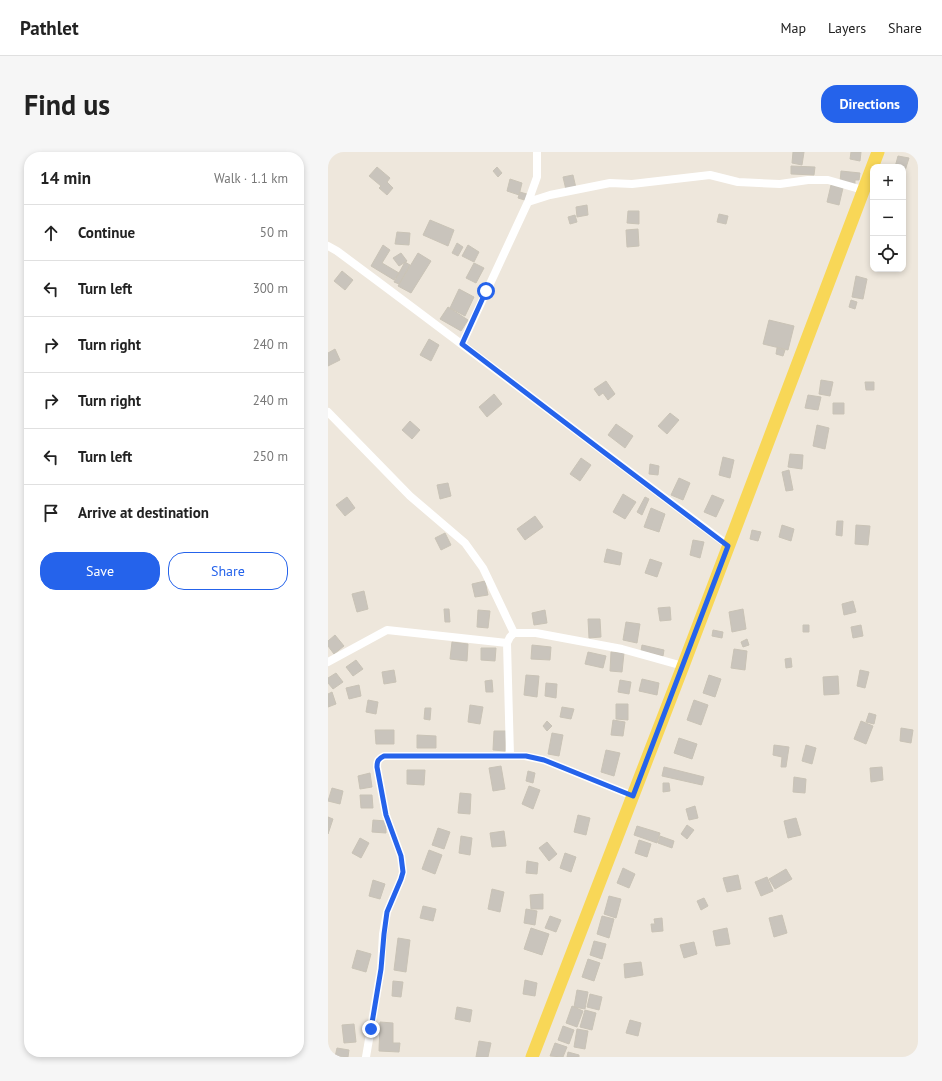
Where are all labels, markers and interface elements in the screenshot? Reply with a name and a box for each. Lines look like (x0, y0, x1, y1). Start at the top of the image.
text: Pathlet (20, 16, 79, 40)
text: Map (780, 19, 806, 37)
text: Layers (828, 19, 866, 37)
text: Share (888, 19, 922, 37)
button: Directions (821, 85, 918, 123)
text: Find us (24, 86, 110, 123)
map controls (870, 164, 906, 272)
button: + (870, 164, 906, 200)
text: 14 min (40, 167, 91, 189)
text: Walk · 1.1 km (214, 170, 288, 187)
button: − (870, 200, 906, 236)
icon: ahead (40, 222, 62, 244)
text: Continue (78, 223, 135, 242)
text: 50 m (260, 224, 288, 241)
button: locate (870, 236, 906, 272)
icon: left (40, 278, 62, 300)
text: Turn left (78, 279, 132, 298)
text: 300 m (253, 280, 288, 297)
route start (477, 282, 495, 300)
icon: right (40, 334, 62, 356)
text: Turn right (78, 335, 141, 354)
text: 240 m (253, 336, 288, 353)
icon: right (40, 390, 62, 412)
text: Turn right (78, 391, 141, 410)
text: 240 m (253, 392, 288, 409)
icon: left (40, 446, 62, 468)
text: Turn left (78, 447, 132, 466)
text: 250 m (253, 448, 288, 465)
icon: arrive (40, 502, 62, 524)
text: Arrive at destination (78, 503, 209, 522)
button: Save (40, 552, 160, 590)
button: Share (168, 552, 288, 590)
route end (362, 1020, 380, 1038)

